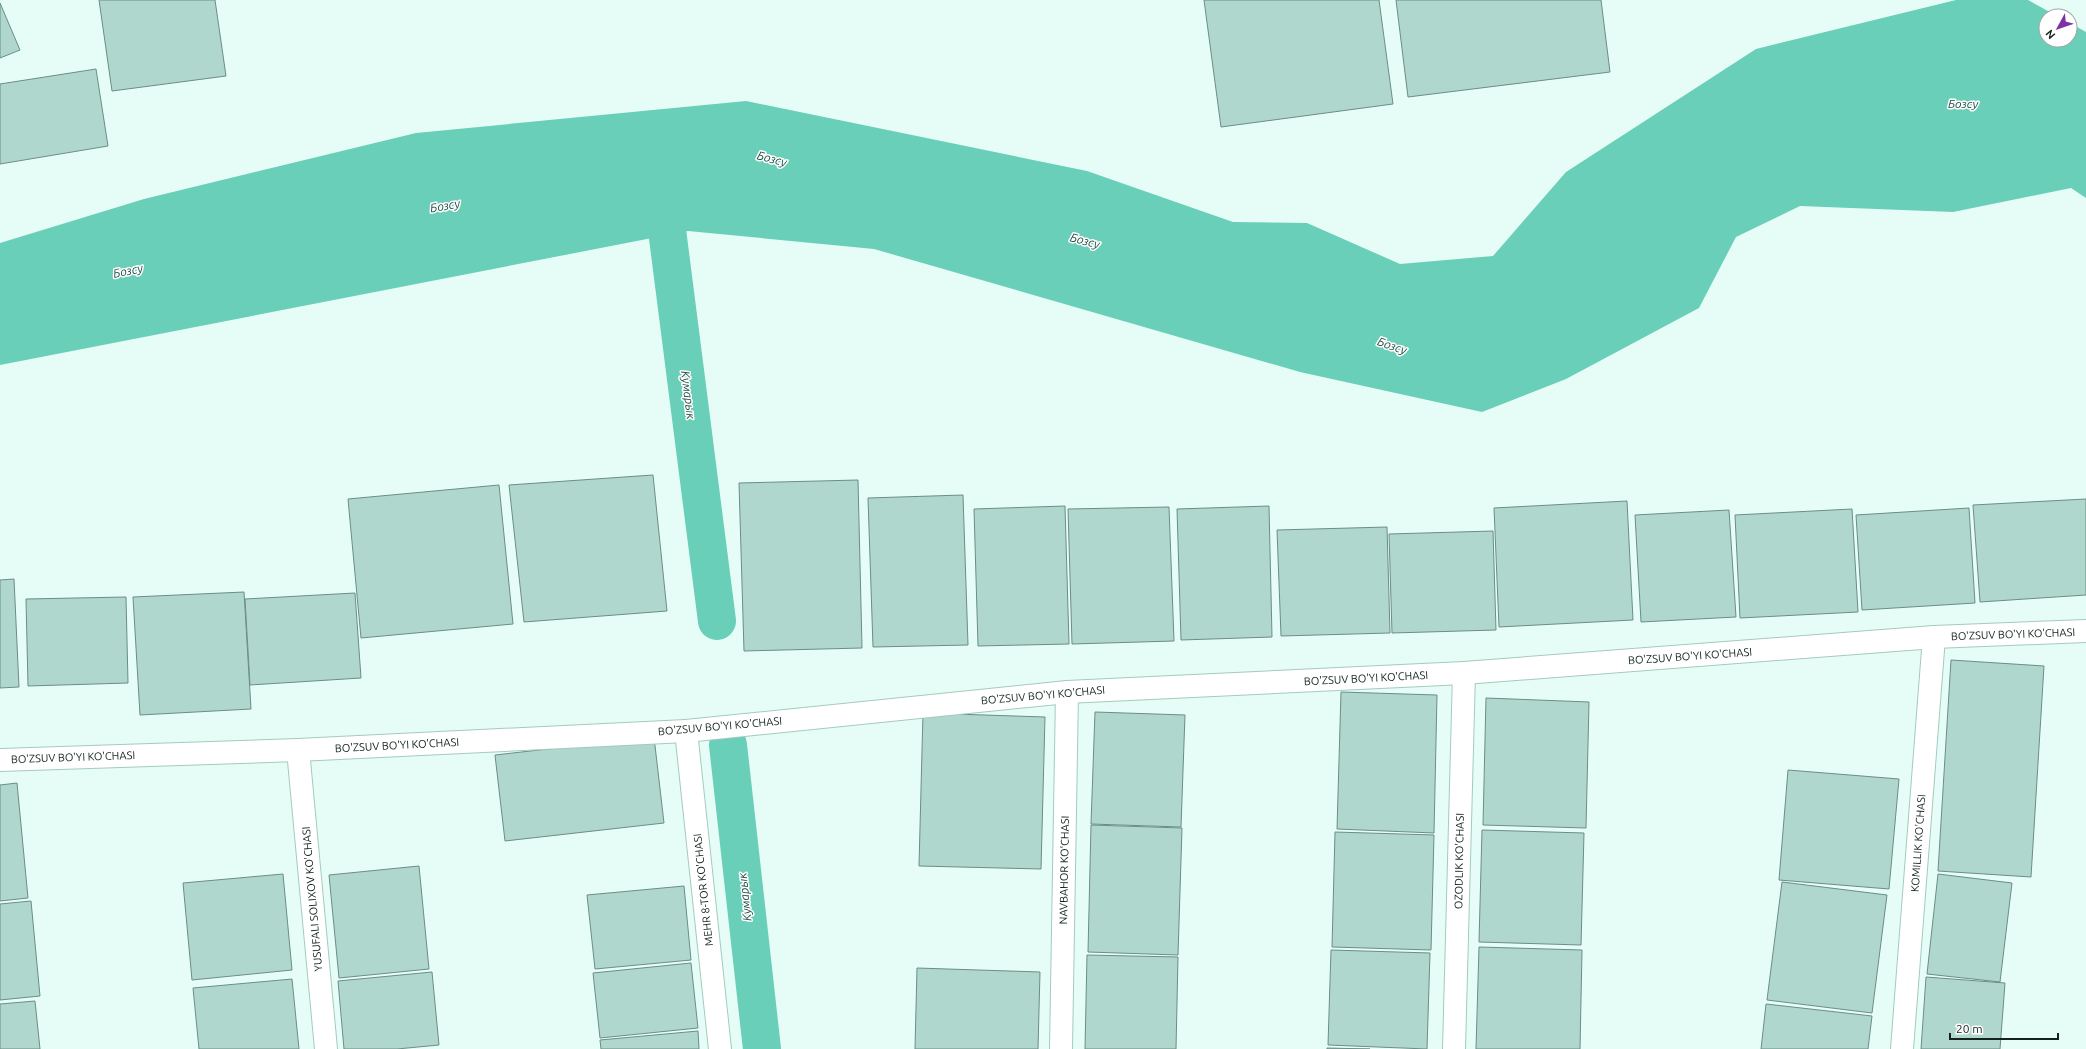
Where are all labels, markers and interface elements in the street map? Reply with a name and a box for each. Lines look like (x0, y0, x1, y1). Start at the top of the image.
north arrow (2038, 8, 2078, 48)
text: N (2043, 27, 2058, 41)
water label: Бозсу (1948, 97, 1978, 110)
water label: Бозсу (756, 148, 789, 169)
water label: Бозсу (429, 196, 461, 215)
water label: Бозсу (1069, 230, 1102, 251)
water label: Бозсу (112, 261, 144, 280)
water label: Бозсу (1376, 334, 1409, 357)
water label: Кумарык (679, 370, 698, 421)
street label: BO'ZSUV BO'YI KO'CHASI (1951, 626, 2075, 642)
street label: BO'ZSUV BO'YI KO'CHASI (1627, 646, 1753, 666)
street label: BO'ZSUV BO'YI KO'CHASI (1304, 669, 1428, 687)
street label: BO'ZSUV BO'YI KO'CHASI (980, 684, 1106, 706)
street label: BO'ZSUV BO'YI KO'CHASI (657, 715, 783, 737)
street label: BO'ZSUV BO'YI KO'CHASI (335, 736, 459, 754)
street label: BO'ZSUV BO'YI KO'CHASI (11, 749, 135, 765)
street label: KOMILLIK KO'CHASI (1909, 794, 1927, 892)
street label: OZODLIK KO'CHASI (1452, 813, 1466, 909)
street label: NAVBAHOR KO'CHASI (1057, 816, 1071, 924)
street label: YUSUFALI SOLIXOV KO'CHASI (300, 826, 324, 972)
street label: MEHR 8-TOR KO'CHASI (691, 833, 715, 947)
water label: Кумарык (735, 871, 754, 922)
scale bar (1950, 1015, 2058, 1041)
text: 20 m (1956, 1022, 1983, 1035)

